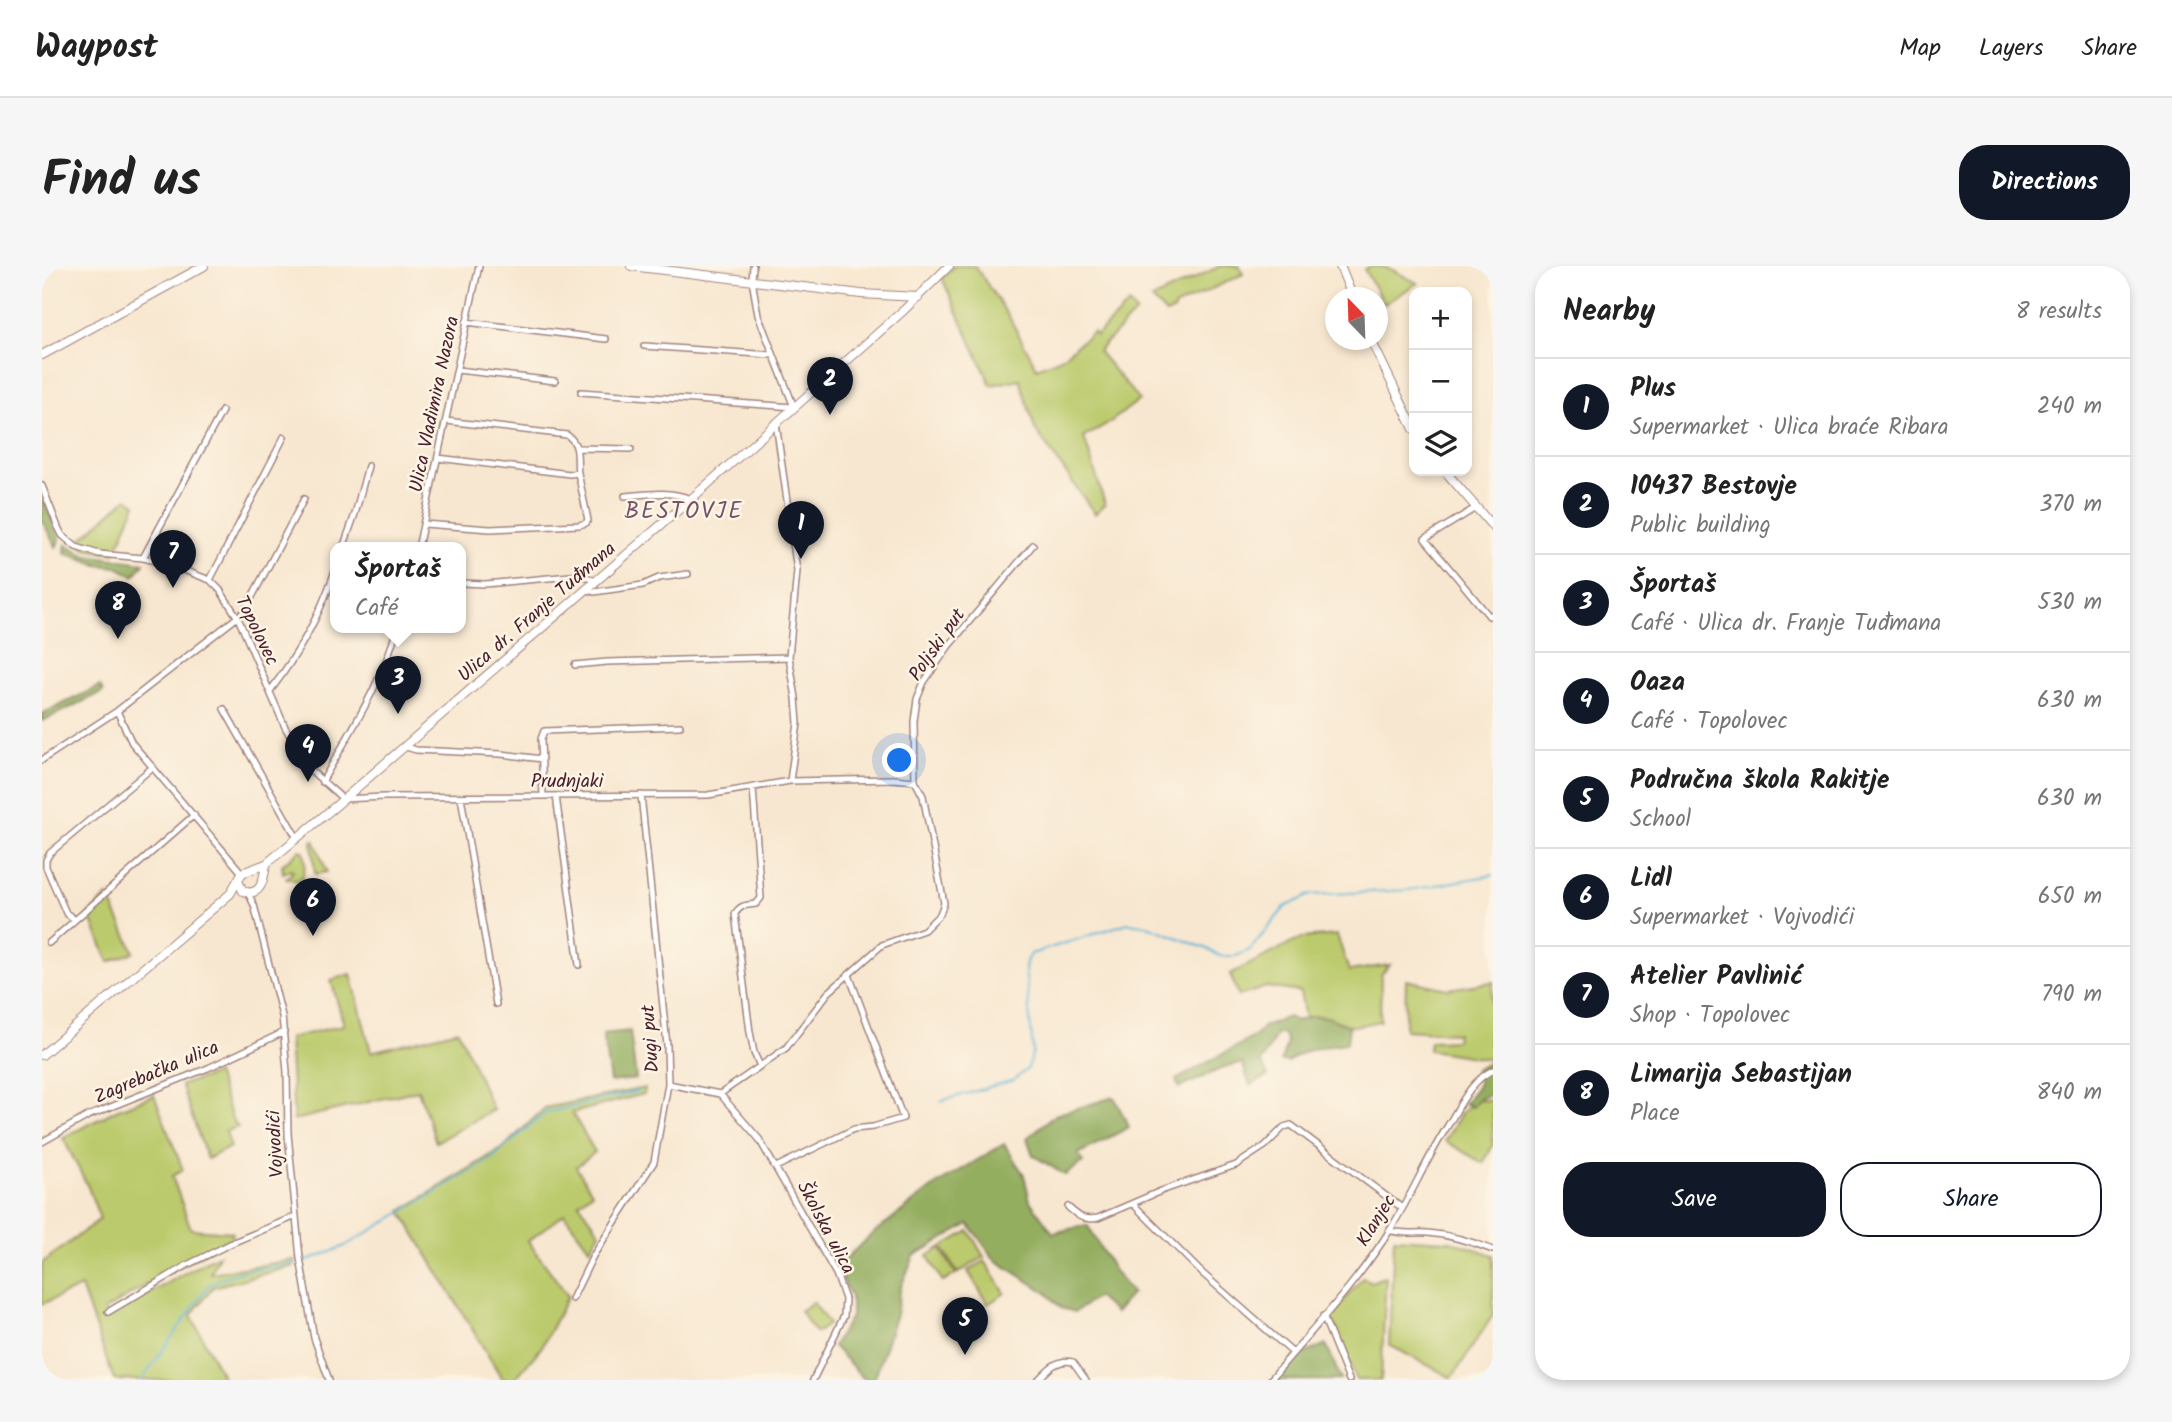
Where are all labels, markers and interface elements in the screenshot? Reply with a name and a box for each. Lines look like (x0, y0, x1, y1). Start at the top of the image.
text: Waypost (35, 22, 158, 75)
text: Map (1899, 29, 1941, 68)
text: Layers (1979, 29, 2043, 68)
text: Share (2081, 29, 2137, 68)
text: Find us (42, 143, 200, 221)
button: Directions (1959, 145, 2130, 220)
north arrow (1325, 287, 1388, 350)
map controls (1409, 287, 1472, 476)
button: + (1409, 287, 1472, 350)
text: Nearby (1563, 288, 1655, 336)
text: 8 results (2016, 294, 2102, 330)
street label: Ulica Vladimira Nazora (402, 313, 468, 495)
button: − (1409, 350, 1472, 413)
pin: 2 (807, 357, 853, 415)
text: Plus (1630, 368, 1676, 410)
text: 1 (1583, 389, 1589, 425)
text: 240 m (2037, 389, 2102, 425)
text: Supermarket · Ulica braće Ribara (1630, 410, 1948, 446)
button: layers (1409, 413, 1472, 476)
text: 10437 Bestovje (1630, 466, 1797, 508)
text: 2 (1579, 487, 1593, 523)
text: 370 m (2039, 487, 2102, 523)
district label: BESTOVJE (624, 494, 744, 530)
pin: 1 (778, 501, 824, 559)
text: Public building (1630, 508, 1771, 544)
pin: 7 (150, 530, 196, 588)
street label: Ulica dr. Franje Tuđmana (451, 535, 623, 690)
popup (330, 542, 466, 633)
text: Športaš (355, 549, 441, 591)
text: Športaš (1630, 564, 1716, 606)
pin: 8 (95, 581, 141, 639)
text: 3 (1580, 585, 1592, 621)
text: 530 m (2037, 585, 2102, 621)
street label: Topolovec (226, 591, 286, 671)
text: Café (355, 591, 398, 627)
street label: Poljski put (902, 602, 974, 688)
text: Café · Ulica dr. Franje Tuđmana (1630, 606, 1941, 642)
pin: 3 (375, 656, 421, 714)
text: Oaza (1630, 662, 1685, 704)
text: 4 (1580, 683, 1592, 719)
text: 630 m (2037, 683, 2102, 719)
text: Café · Topolovec (1630, 704, 1788, 740)
pin: 4 (285, 724, 331, 782)
your location (882, 743, 916, 777)
text: Područna škola Rakitje (1630, 760, 1889, 802)
street label: Prudnjaki (531, 767, 605, 797)
text: 5 (1580, 781, 1592, 817)
text: 630 m (2037, 781, 2102, 817)
text: School (1630, 802, 1691, 838)
text: Lidl (1630, 858, 1672, 900)
pin: 6 (290, 878, 336, 936)
text: 6 (1580, 879, 1592, 915)
text: 650 m (2038, 879, 2102, 915)
text: Supermarket · Vojvodići (1630, 900, 1854, 936)
text: Atelier Pavlinić (1630, 956, 1803, 998)
text: 7 (1581, 977, 1591, 1013)
text: 790 m (2041, 977, 2102, 1013)
text: Shop · Topolovec (1630, 998, 1790, 1034)
street label: Dugi put (634, 1003, 668, 1074)
street label: Zagrebačka ulica (90, 1033, 224, 1113)
text: Limarija Sebastijan (1630, 1054, 1852, 1096)
text: 8 (1579, 1075, 1593, 1111)
text: 840 m (2036, 1075, 2102, 1111)
text: Place (1630, 1096, 1680, 1132)
street label: Vojvodići (259, 1108, 293, 1178)
button: Save (1563, 1162, 1826, 1237)
button: Share (1840, 1162, 2102, 1237)
street label: Školska ulica (788, 1176, 862, 1280)
street label: Klanjec (1349, 1189, 1404, 1253)
pin: 5 (942, 1297, 988, 1355)

